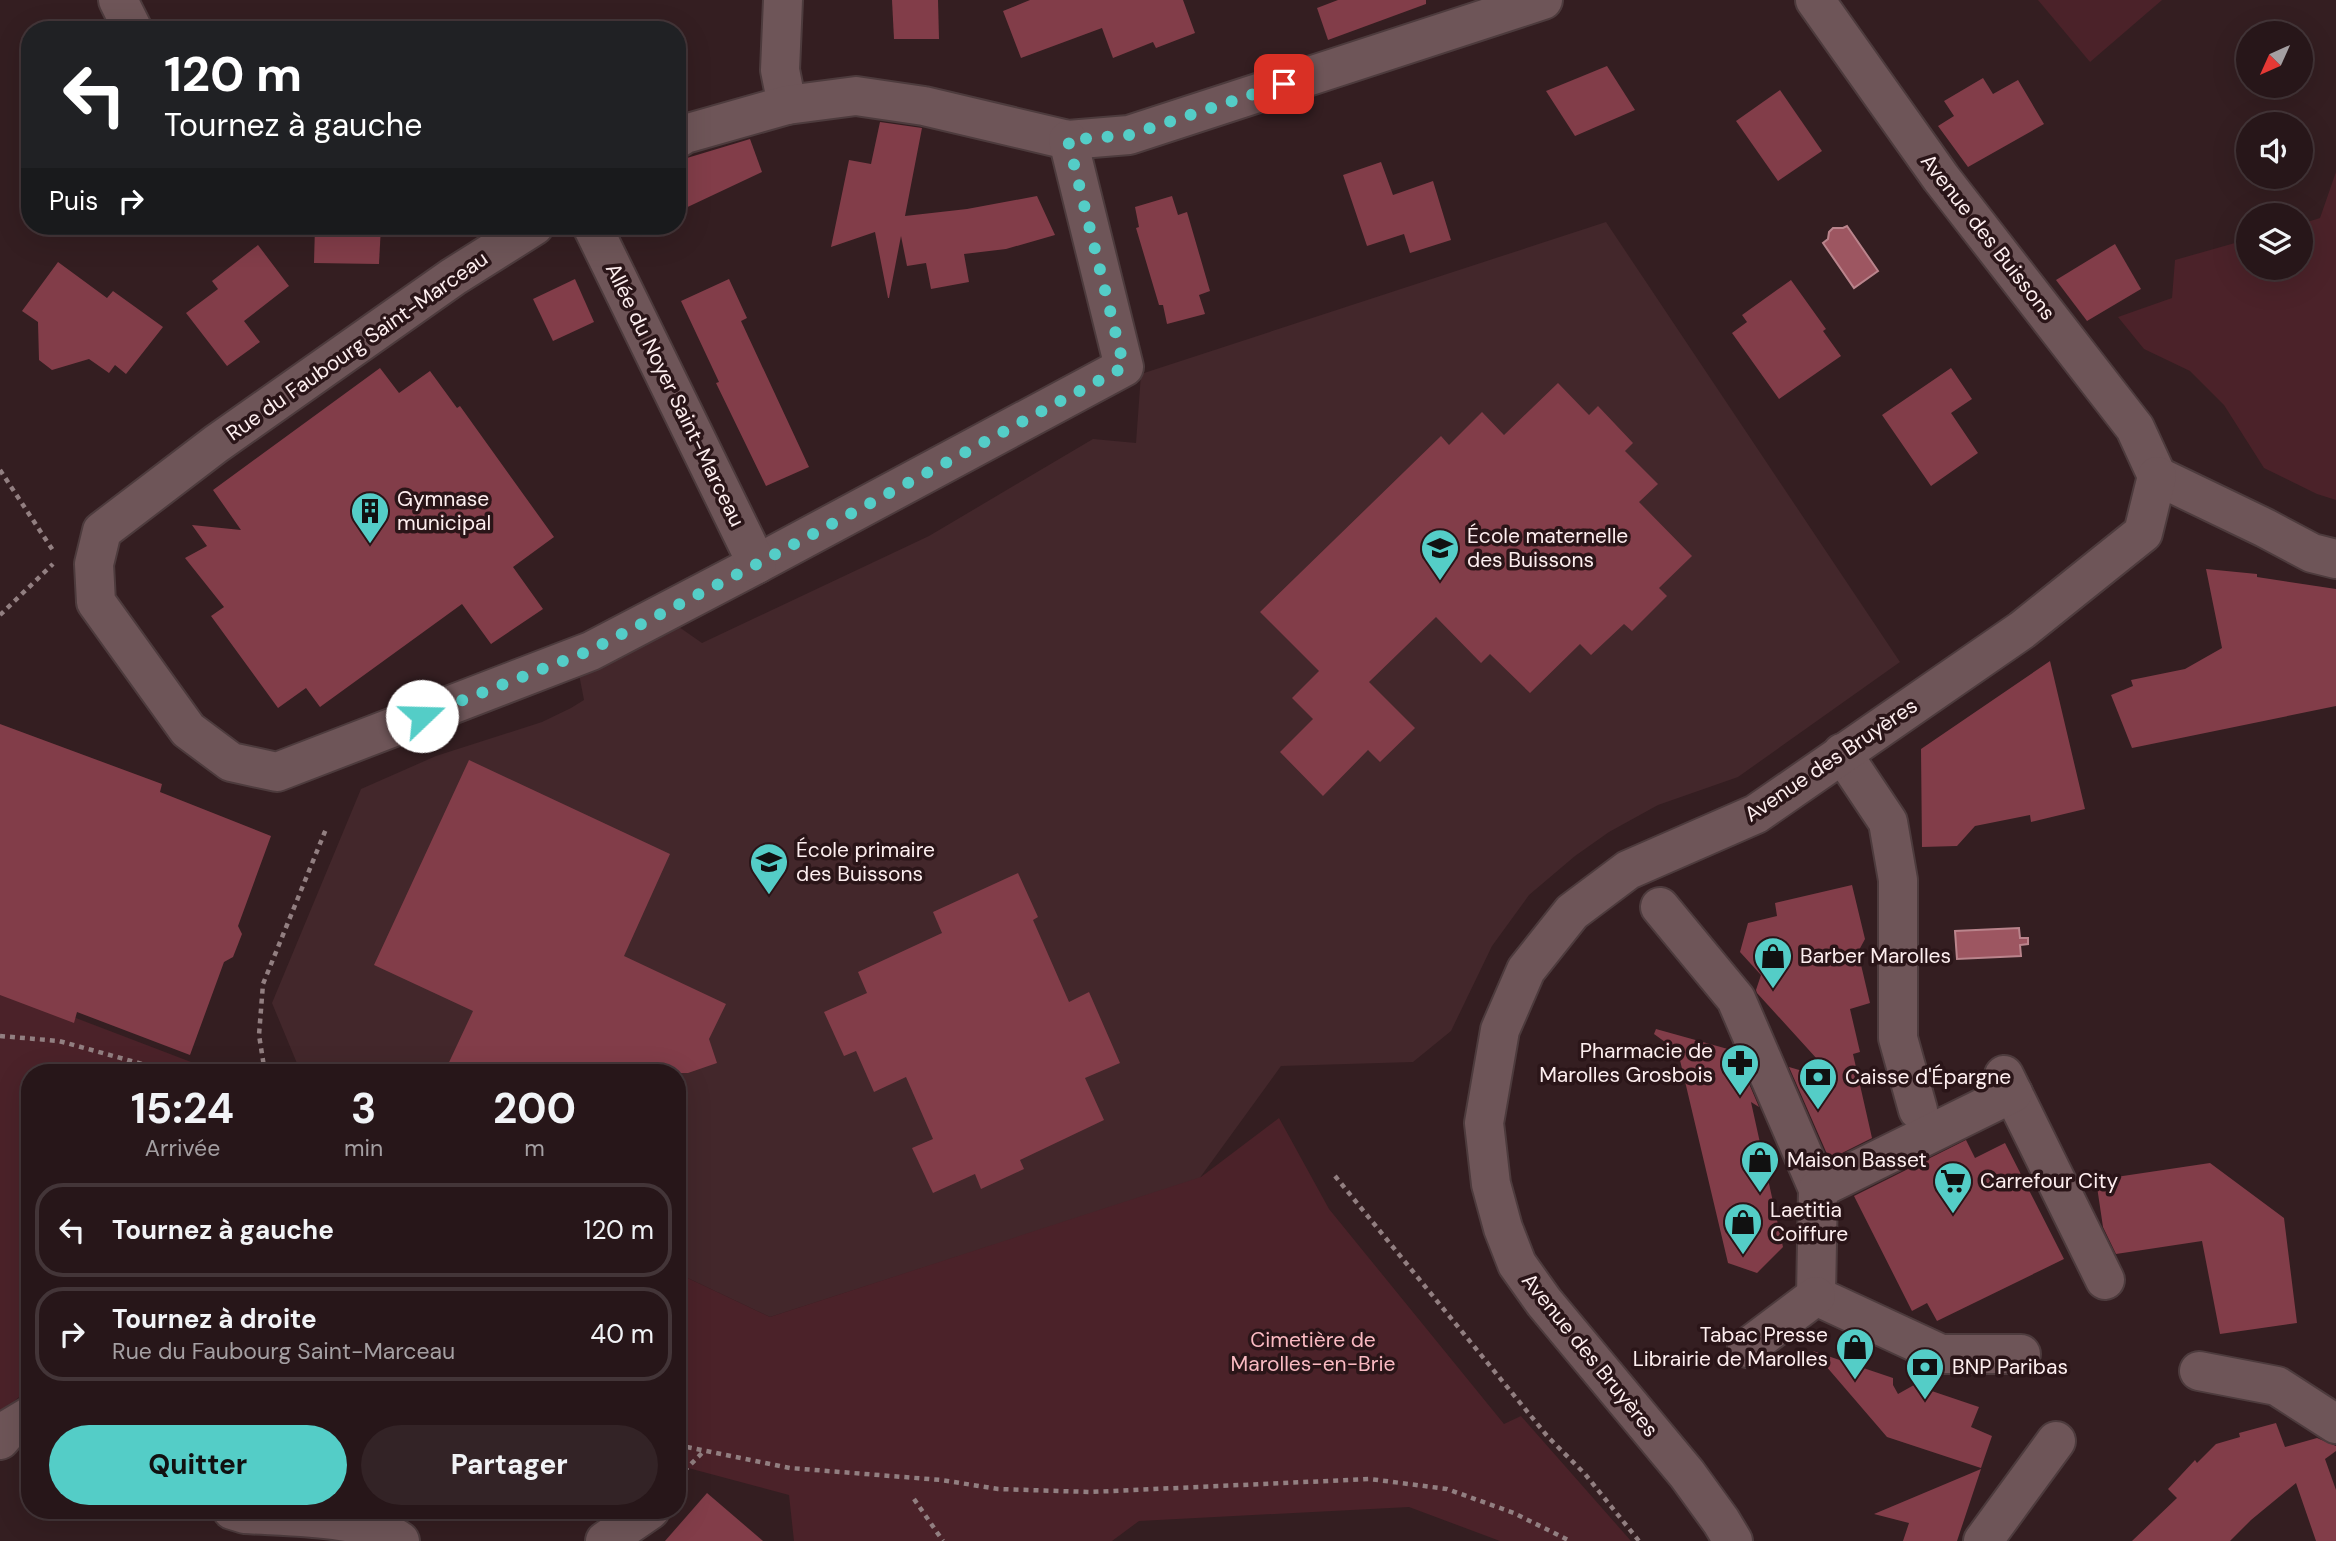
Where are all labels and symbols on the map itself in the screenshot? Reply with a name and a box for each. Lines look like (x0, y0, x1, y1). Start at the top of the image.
north arrow (2236, 21, 2314, 98)
pin (1254, 54, 1314, 114)
street label: Avenue des Buissons (1914, 148, 2062, 326)
street label: Rue du Faubourg Saint-Marceau (221, 245, 493, 447)
street label: Allée du Noyer Saint-Marceau (599, 259, 751, 531)
place label: Gymnase municipal (397, 485, 491, 537)
building icon: Gymnase municipal (349, 490, 391, 545)
place label: École maternelle des Buissons (1467, 522, 1628, 574)
school or university icon: École maternelle des Buissons (1419, 527, 1461, 582)
position arrow (385, 679, 459, 753)
street label: Avenue des Bruyères (1739, 692, 1923, 828)
place label: École primaire des Buissons (796, 836, 935, 888)
school or university icon: École primaire des Buissons (748, 841, 790, 896)
shop icon: Barber Marolles (1752, 935, 1794, 990)
place label: Barber Marolles (1800, 942, 1951, 970)
place label: Pharmacie de Marolles Grosbois (1539, 1037, 1713, 1089)
pharmacy icon: Pharmacie de Marolles Grosbois (1719, 1042, 1761, 1097)
bank icon: Caisse d'Épargne (1797, 1056, 1839, 1111)
place label: Caisse d'Épargne (1845, 1063, 2011, 1091)
shop icon: Maison Basset (1739, 1139, 1781, 1194)
place label: Maison Basset (1787, 1146, 1927, 1174)
supermarket icon: Carrefour City (1932, 1160, 1974, 1215)
place label: Carrefour City (1980, 1167, 2118, 1195)
place label: Laetitia Coiffure (1770, 1196, 1848, 1248)
shop icon: Laetitia Coiffure (1722, 1201, 1764, 1256)
street label: Avenue des Bruyères (1515, 1267, 1665, 1443)
place label: Tabac Presse Librairie de Marolles (1633, 1321, 1828, 1373)
park label: Cimetière de Marolles-en-Brie (1231, 1326, 1395, 1378)
shop icon: Tabac Presse Librairie de Marolles (1834, 1326, 1876, 1381)
bank icon: BNP Paribas (1904, 1346, 1946, 1401)
place label: BNP Paribas (1952, 1353, 2068, 1381)

